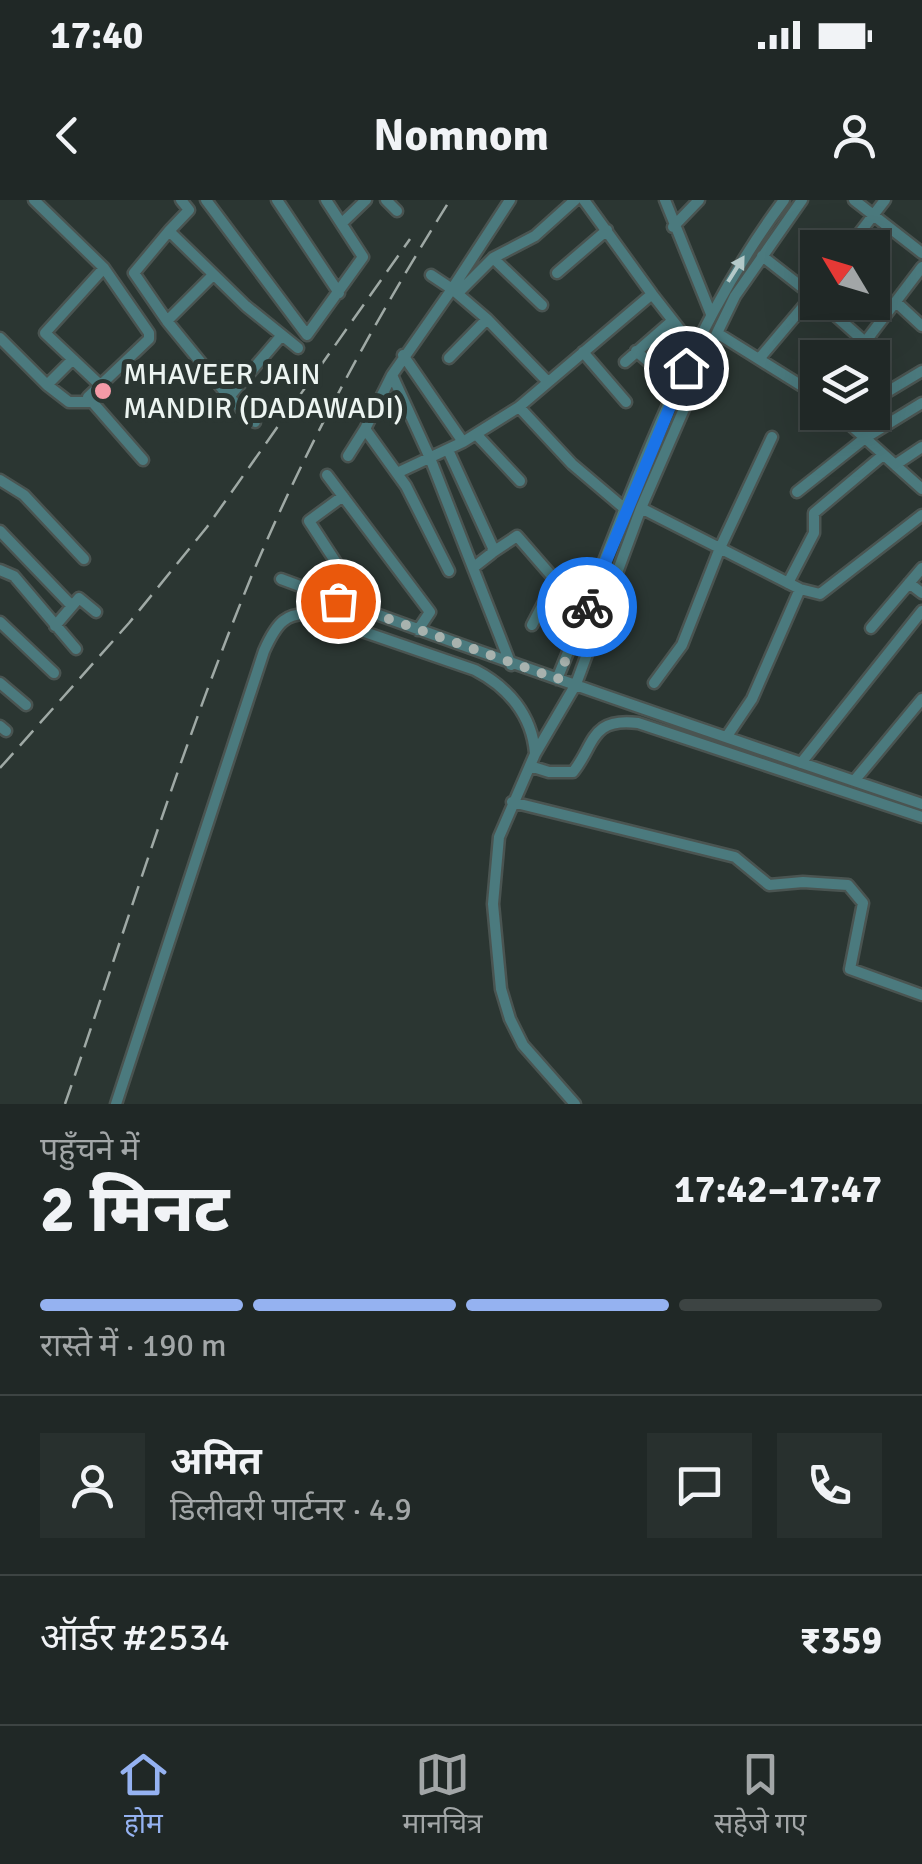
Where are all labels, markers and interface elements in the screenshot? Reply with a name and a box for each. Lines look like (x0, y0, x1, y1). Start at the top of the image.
text: 17:40 (50, 12, 143, 59)
icon: back (40, 108, 95, 163)
text: Nomnom (373, 108, 549, 163)
icon: person (827, 108, 882, 163)
north arrow (800, 230, 890, 320)
map controls (800, 230, 890, 430)
one-way arrow (727, 255, 745, 283)
pin (644, 326, 729, 411)
button: layers (800, 340, 890, 430)
icon: home (659, 341, 714, 396)
place label: MHAVEER JAIN MANDIR (DADAWADI) (123, 356, 404, 427)
marker: MHAVEER JAIN MANDIR (DADAWADI) (92, 380, 114, 402)
courier (537, 557, 637, 657)
pin (296, 559, 381, 644)
icon: bag (311, 574, 366, 629)
icon: bike (560, 580, 615, 635)
text: पहुँचने में (40, 1130, 139, 1169)
text: 17:42–17:47 (674, 1166, 882, 1213)
text: 2 मिनट (40, 1170, 229, 1250)
text: रास्ते में · 190 m (40, 1326, 226, 1365)
button: person (40, 1433, 145, 1538)
button: chat (647, 1433, 752, 1538)
button: phone (777, 1433, 882, 1538)
text: अमित (170, 1438, 262, 1485)
text: डिलीवरी पार्टनर · 4.9 (170, 1490, 412, 1529)
text: ऑर्डर #2534 (40, 1614, 230, 1661)
text: ₹359 (800, 1617, 882, 1664)
tab: होम (116, 1747, 171, 1844)
tab: मानचित्र (402, 1747, 483, 1844)
tab: सहेजे गए (714, 1747, 806, 1844)

